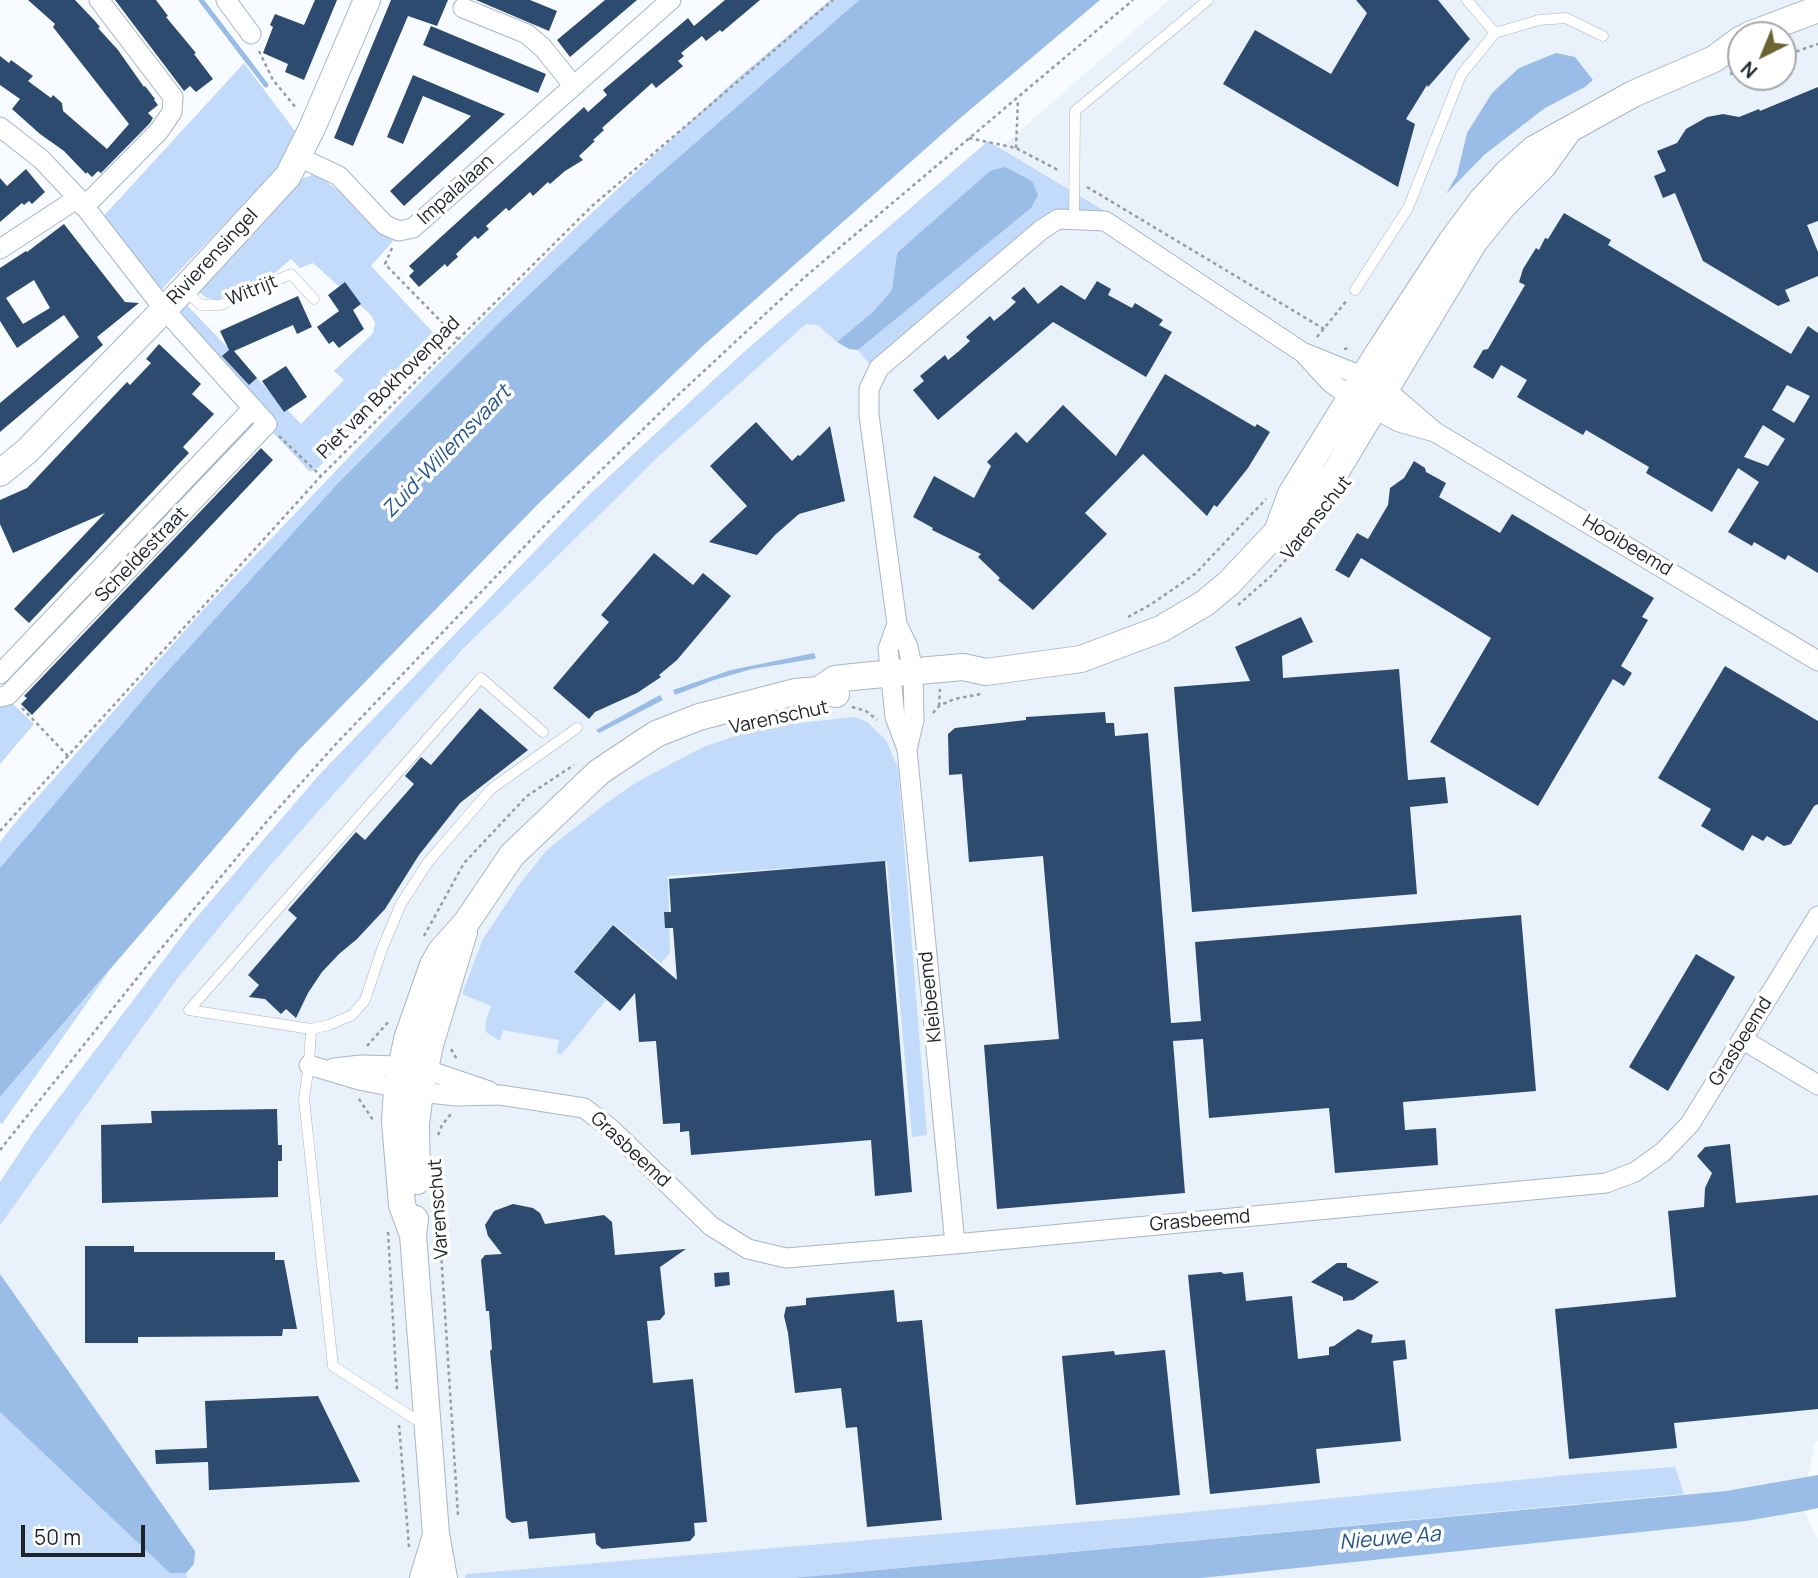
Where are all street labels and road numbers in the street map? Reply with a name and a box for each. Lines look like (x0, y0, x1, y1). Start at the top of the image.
street label: Impalalaan (413, 150, 499, 230)
street label: Rivierensingel (163, 204, 263, 310)
street label: Witrijt (223, 270, 281, 312)
street label: Piet van Bokhovenpad (313, 312, 465, 464)
street label: Varenschut (1277, 471, 1357, 565)
street label: Scheldestraat (91, 502, 193, 608)
street label: Hooibeemd (1578, 510, 1676, 582)
street label: Varenschut (727, 696, 831, 740)
street label: Kleibeemd (915, 950, 947, 1044)
street label: Grasbeemd (1705, 993, 1777, 1091)
street label: Grasbeemd (585, 1107, 675, 1193)
street label: Varenschut (424, 1158, 454, 1260)
street label: Grasbeemd (1149, 1205, 1251, 1237)

